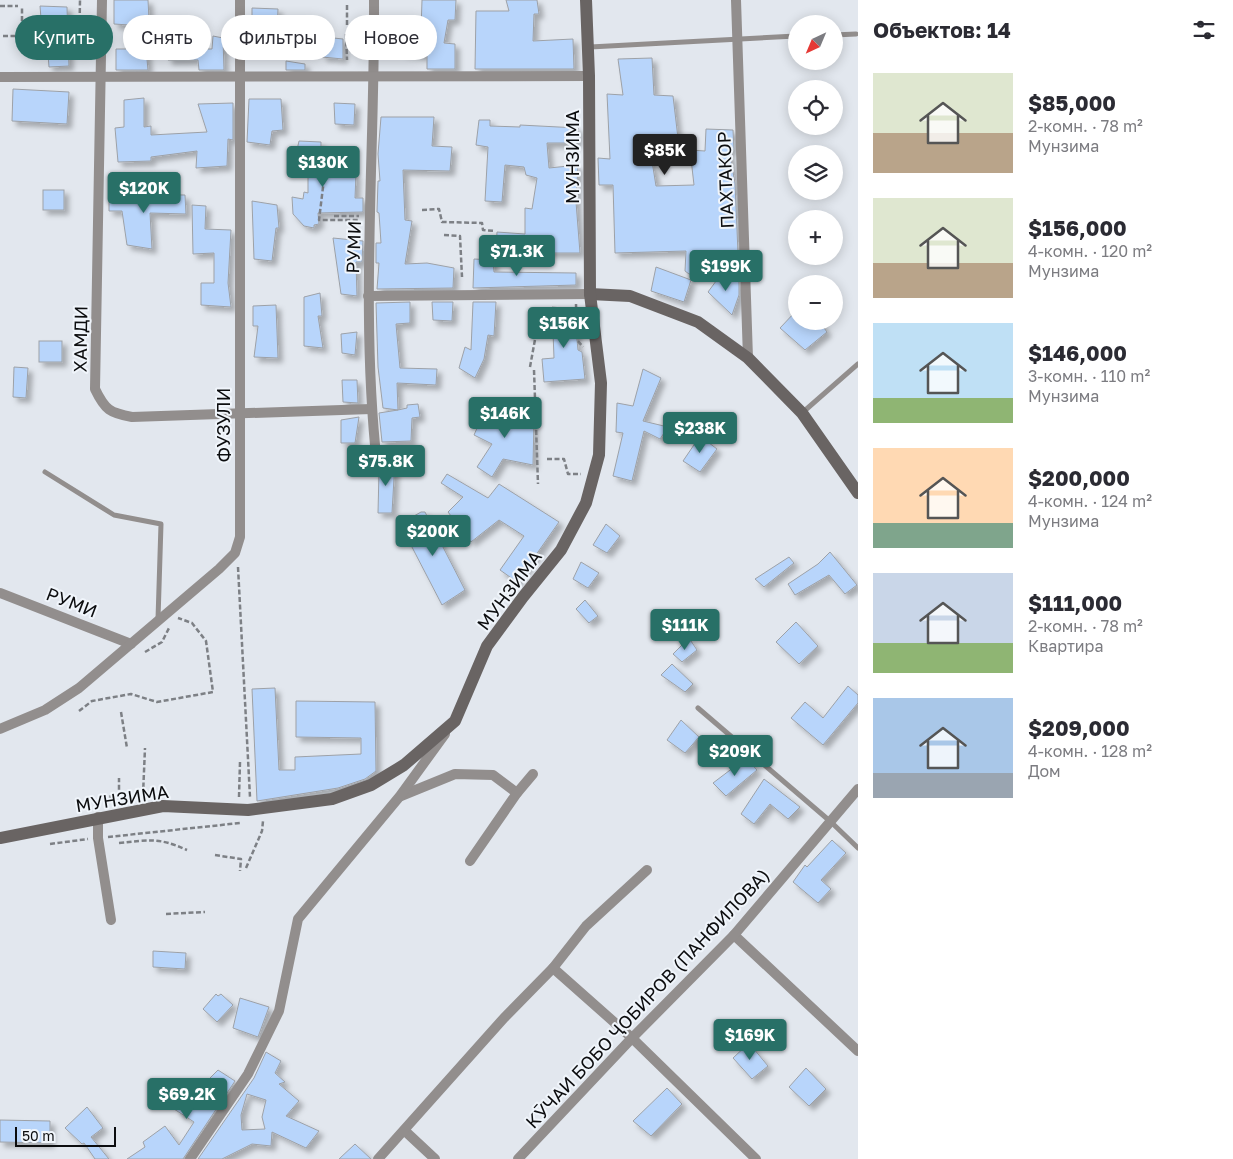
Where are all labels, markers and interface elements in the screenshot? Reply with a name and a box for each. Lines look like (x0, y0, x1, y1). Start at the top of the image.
chip: Купить (15, 15, 113, 60)
chip: Снять (123, 15, 211, 60)
chip: Фильтры (221, 15, 335, 60)
chip: Новое (345, 15, 437, 60)
north arrow (788, 15, 842, 70)
map controls (788, 15, 843, 330)
icon: filters (1190, 16, 1218, 44)
text: Объектов: 14 (873, 17, 1011, 43)
button: locate (788, 80, 843, 135)
text: $85,000 (1028, 90, 1116, 116)
icon: home (913, 93, 973, 153)
street label: МУНЗИМА (561, 110, 583, 204)
text: 2-комн. · 78 m² (1028, 116, 1143, 136)
street label: ПАХТАКОР (712, 131, 738, 229)
pin: $85K (635, 134, 695, 176)
text: Мунзима (1028, 136, 1099, 156)
text: $85K (644, 140, 686, 160)
button: layers (788, 145, 843, 200)
pin: $130K (288, 146, 358, 188)
text: $130K (298, 152, 348, 172)
pin: $120K (109, 172, 179, 214)
text: $120K (119, 178, 169, 198)
button: + (788, 210, 843, 265)
text: $156,000 (1028, 215, 1127, 241)
icon: home (913, 218, 973, 278)
street label: РУМИ (341, 220, 365, 274)
pin: $71.3K (476, 234, 558, 277)
text: $71.3K (490, 241, 544, 261)
text: 4-комн. · 120 m² (1028, 241, 1152, 261)
pin: $199K (691, 250, 761, 292)
text: $199K (701, 256, 751, 276)
text: Мунзима (1028, 261, 1099, 281)
button: − (788, 275, 843, 330)
street label: ХАМДИ (68, 306, 92, 372)
pin: $156K (529, 306, 599, 349)
text: $156K (539, 313, 589, 333)
text: $146,000 (1028, 340, 1127, 366)
icon: home (913, 343, 973, 403)
text: 3-комн. · 110 m² (1028, 366, 1150, 386)
text: Мунзима (1028, 386, 1099, 406)
street label: ФУЗУЛИ (212, 388, 234, 462)
pin: $146K (470, 396, 540, 439)
text: $146K (480, 403, 530, 423)
pin: $238K (665, 412, 735, 454)
text: $238K (674, 418, 726, 438)
pin: $75.8K (345, 444, 427, 487)
text: $75.8K (358, 451, 414, 471)
text: $200,000 (1028, 465, 1130, 491)
icon: home (913, 468, 973, 528)
text: 4-комн. · 124 m² (1028, 491, 1152, 511)
text: Мунзима (1028, 511, 1099, 531)
pin: $200K (398, 514, 468, 557)
text: $200K (407, 521, 459, 541)
street label: МУНЗИМА (472, 546, 546, 634)
street label: РУМИ (43, 582, 101, 622)
text: $111,000 (1028, 590, 1122, 616)
icon: home (913, 593, 973, 653)
pin: $111K (650, 608, 720, 651)
text: $111K (661, 615, 709, 635)
text: 2-комн. · 78 m² (1028, 616, 1143, 636)
text: Квартира (1028, 636, 1103, 656)
text: $209,000 (1028, 715, 1130, 741)
icon: home (913, 718, 973, 778)
pin: $209K (700, 734, 770, 777)
text: $209K (709, 741, 761, 761)
text: 4-комн. · 128 m² (1028, 741, 1152, 761)
text: Дом (1028, 761, 1061, 781)
street label: МУНЗИМА (74, 780, 170, 816)
street label: КӮЧАИ БОБО ҶОБИРОВ (ПАНФИЛОВА) (521, 864, 773, 1132)
pin: $169K (715, 1018, 785, 1061)
text: $169K (725, 1025, 775, 1045)
pin: $69.2K (146, 1078, 228, 1120)
text: $69.2K (158, 1084, 216, 1104)
scale bar (15, 1124, 116, 1147)
text: 50 m (22, 1127, 55, 1144)

